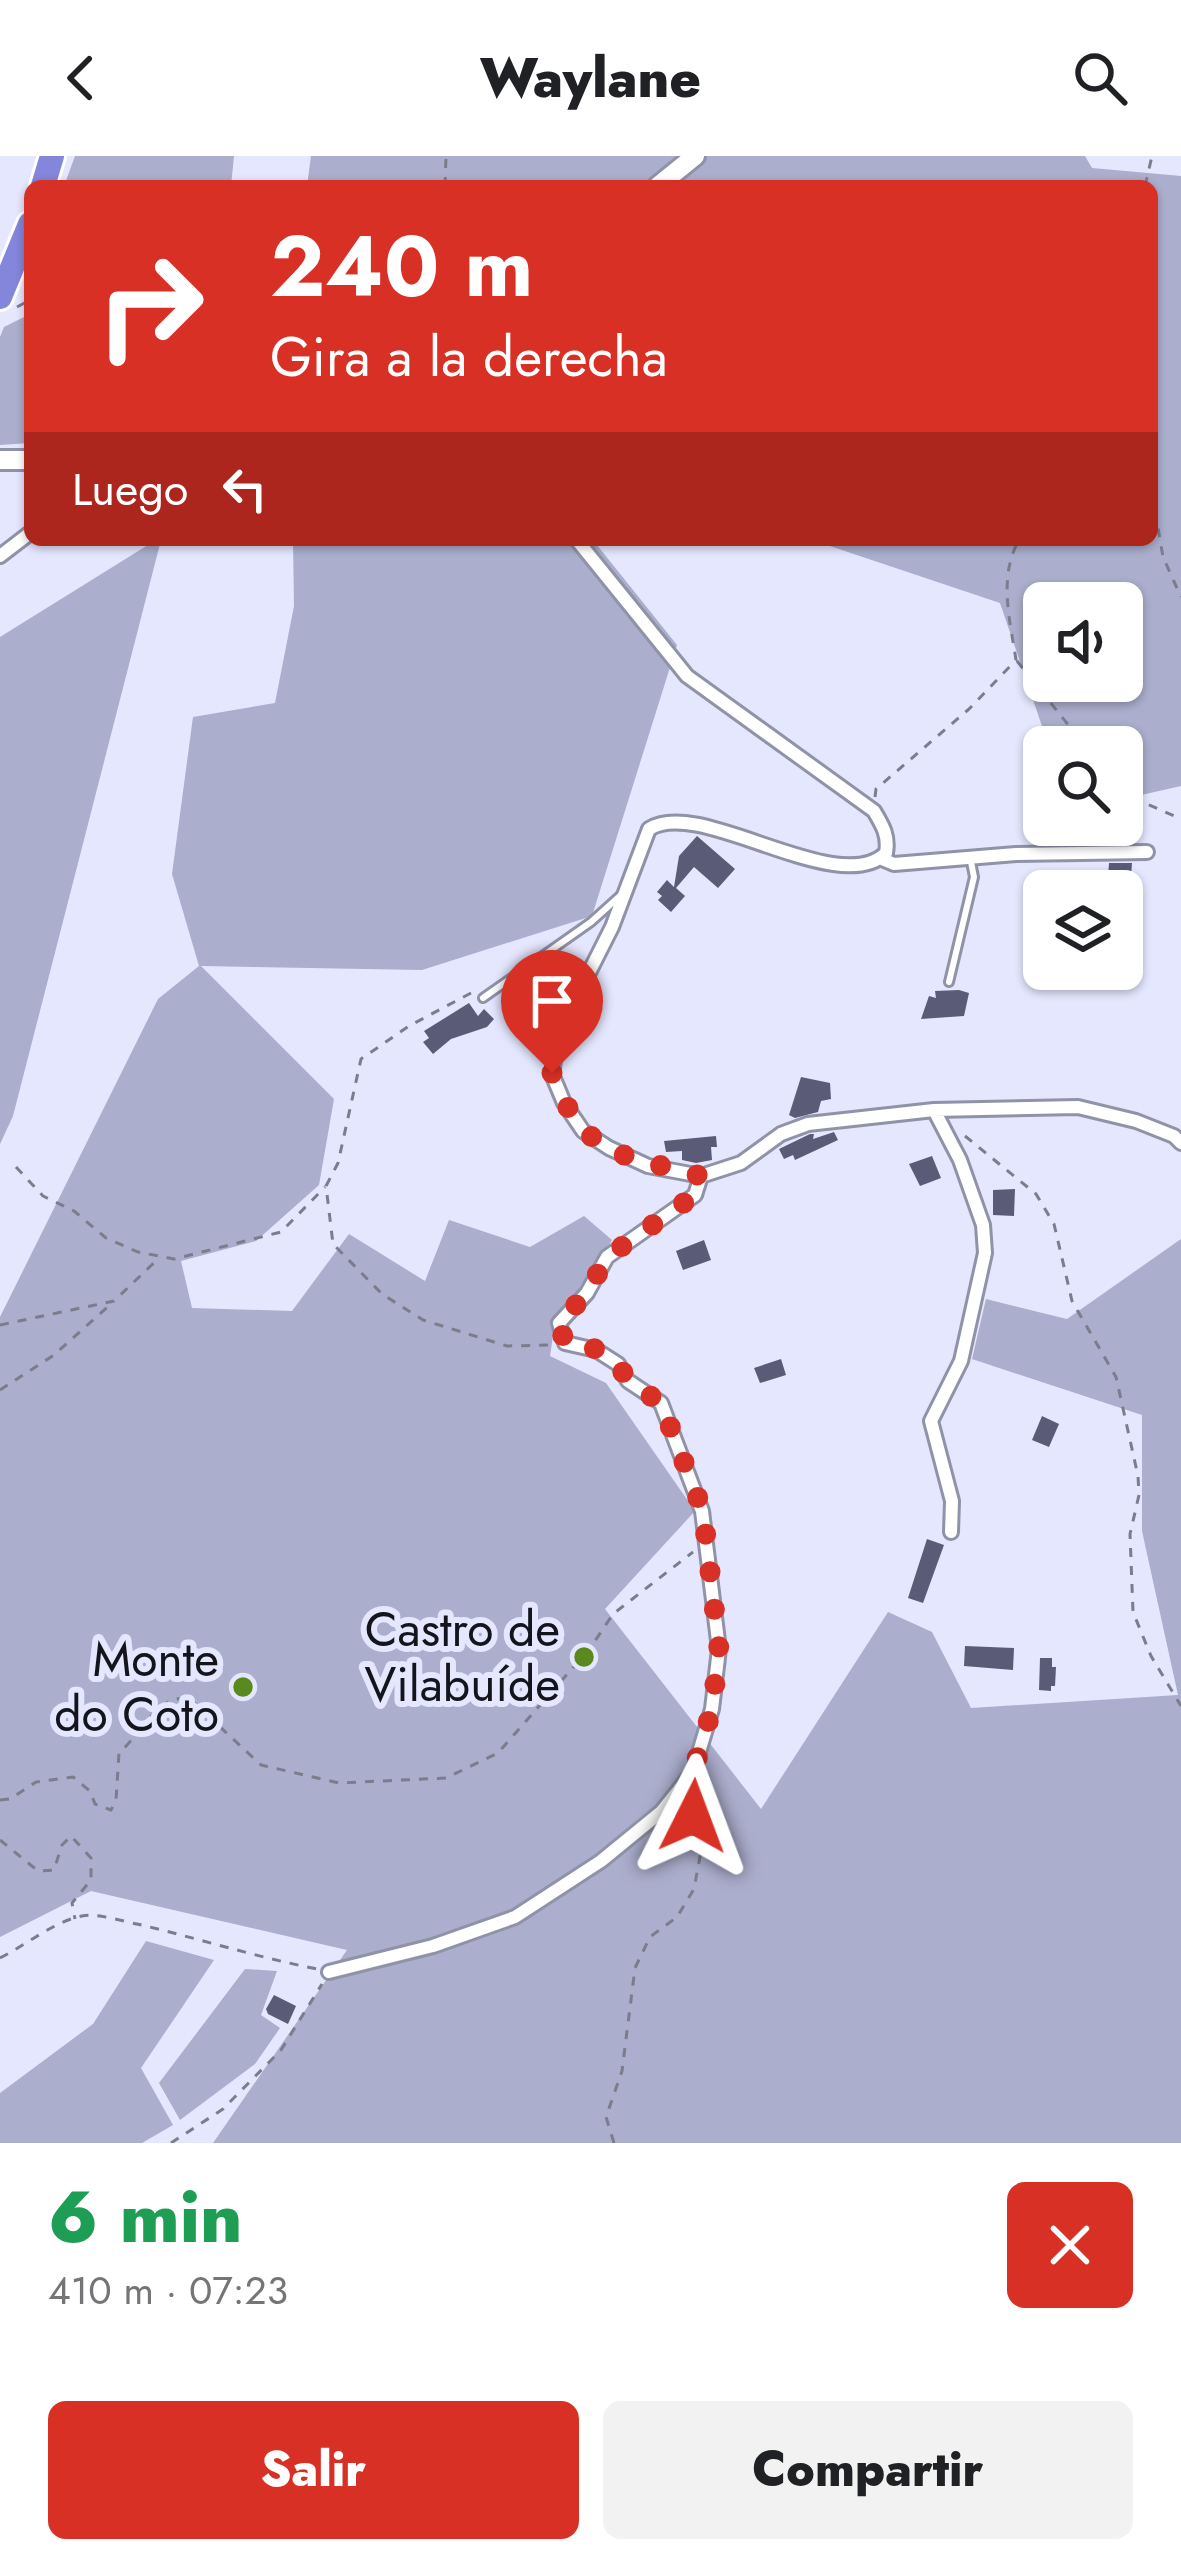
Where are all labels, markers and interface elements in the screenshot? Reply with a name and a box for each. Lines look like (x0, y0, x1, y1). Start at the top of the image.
text: Waylane (480, 39, 701, 117)
icon: back (48, 45, 114, 111)
icon: search (1067, 45, 1133, 111)
text: 240 m (270, 206, 533, 328)
icon: right (72, 228, 228, 384)
text: Gira a la derecha (270, 318, 668, 396)
icon: left (212, 456, 278, 522)
text: Luego (72, 457, 188, 522)
map controls (1023, 582, 1143, 990)
button: sound (1023, 582, 1143, 702)
button: search (1023, 726, 1143, 846)
button: layers (1023, 870, 1143, 990)
pin (501, 950, 603, 1073)
icon: arrive (519, 968, 585, 1034)
place label: Castro de Vilabuíde (365, 1595, 560, 1719)
place label: Monte do Coto (54, 1625, 219, 1749)
marker: Castro de Vilabuíde (571, 1644, 597, 1670)
marker: Monte do Coto (230, 1674, 256, 1700)
position arrow (630, 1753, 756, 1879)
text: 6 min (48, 2165, 242, 2269)
button: close (1007, 2182, 1133, 2308)
text: 410 m · 07:23 (48, 2262, 288, 2319)
button: Salir (48, 2401, 579, 2539)
button: Compartir (603, 2401, 1133, 2539)

